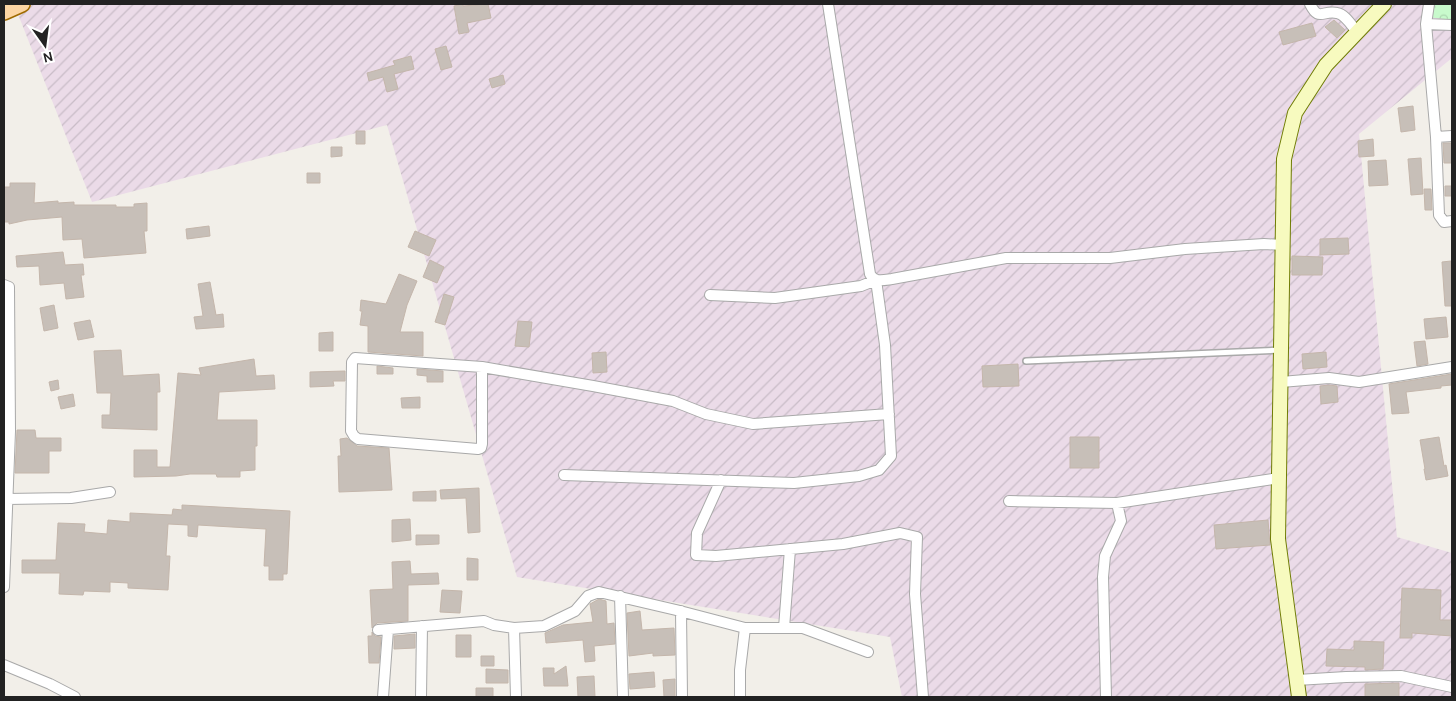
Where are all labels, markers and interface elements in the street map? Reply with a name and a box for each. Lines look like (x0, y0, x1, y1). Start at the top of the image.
north arrow (20, 20, 70, 70)
text: N (41, 48, 55, 67)

